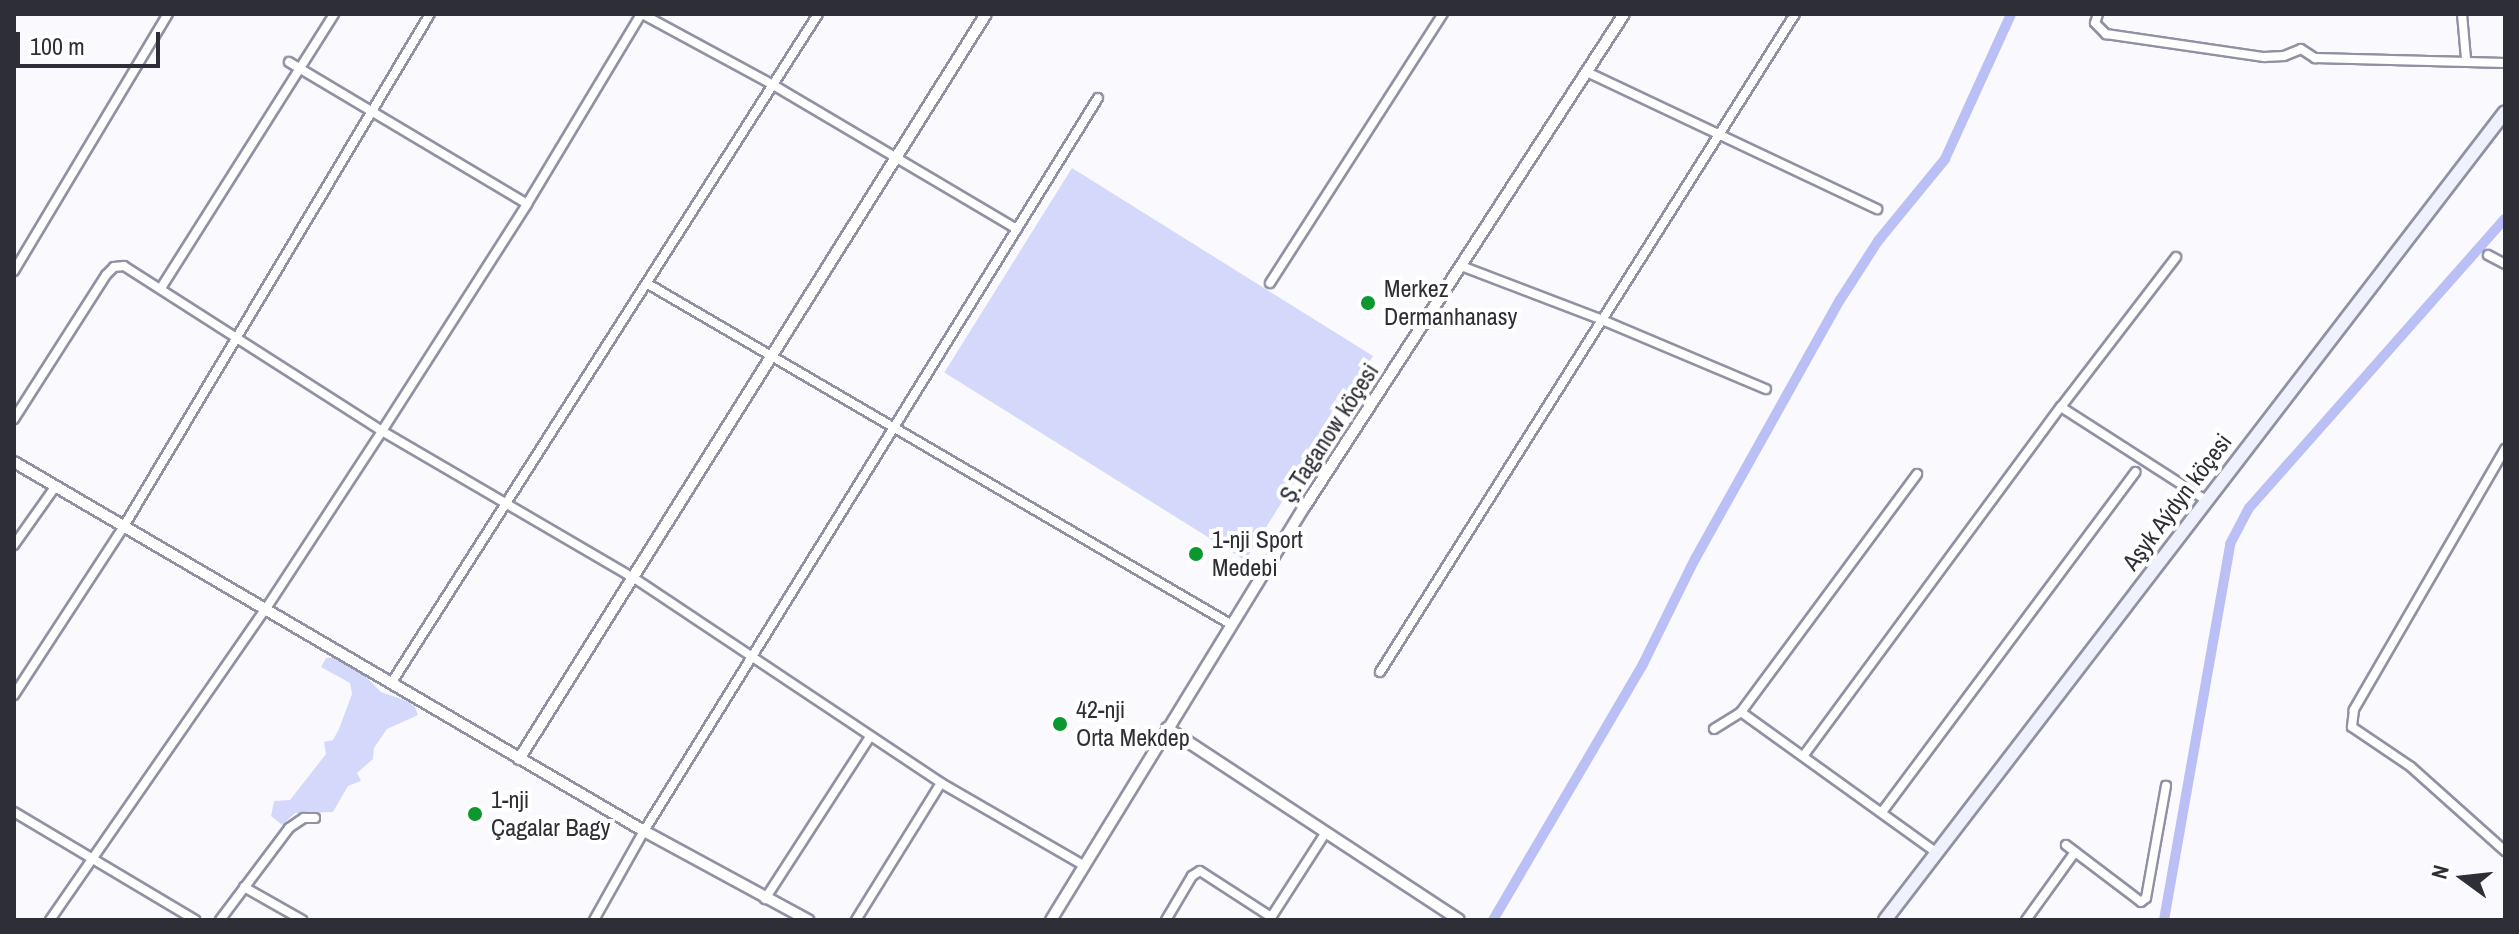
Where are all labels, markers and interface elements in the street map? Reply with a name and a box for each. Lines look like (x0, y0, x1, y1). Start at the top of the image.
scale bar (20, 16, 164, 66)
text: 100 m (30, 30, 85, 62)
place label: Merkez Dermanhanasy (1384, 275, 1517, 331)
marker: Merkez Dermanhanasy (1359, 294, 1377, 312)
street label: Ş.Taganow köçesi (1273, 358, 1385, 508)
street label: Aşyk Aýdyn köçesi (2116, 428, 2238, 576)
place label: 1-nji Sport Medebi (1212, 526, 1303, 582)
marker: 1-nji Sport Medebi (1187, 545, 1205, 563)
place label: 42-nji Orta Mekdep (1076, 696, 1190, 752)
marker: 42-nji Orta Mekdep (1051, 715, 1069, 733)
place label: 1-nji Çagalar Bagy (491, 786, 610, 842)
marker: 1-nji Çagalar Bagy (466, 805, 484, 823)
north arrow (2423, 838, 2503, 918)
text: N (2424, 862, 2456, 882)

